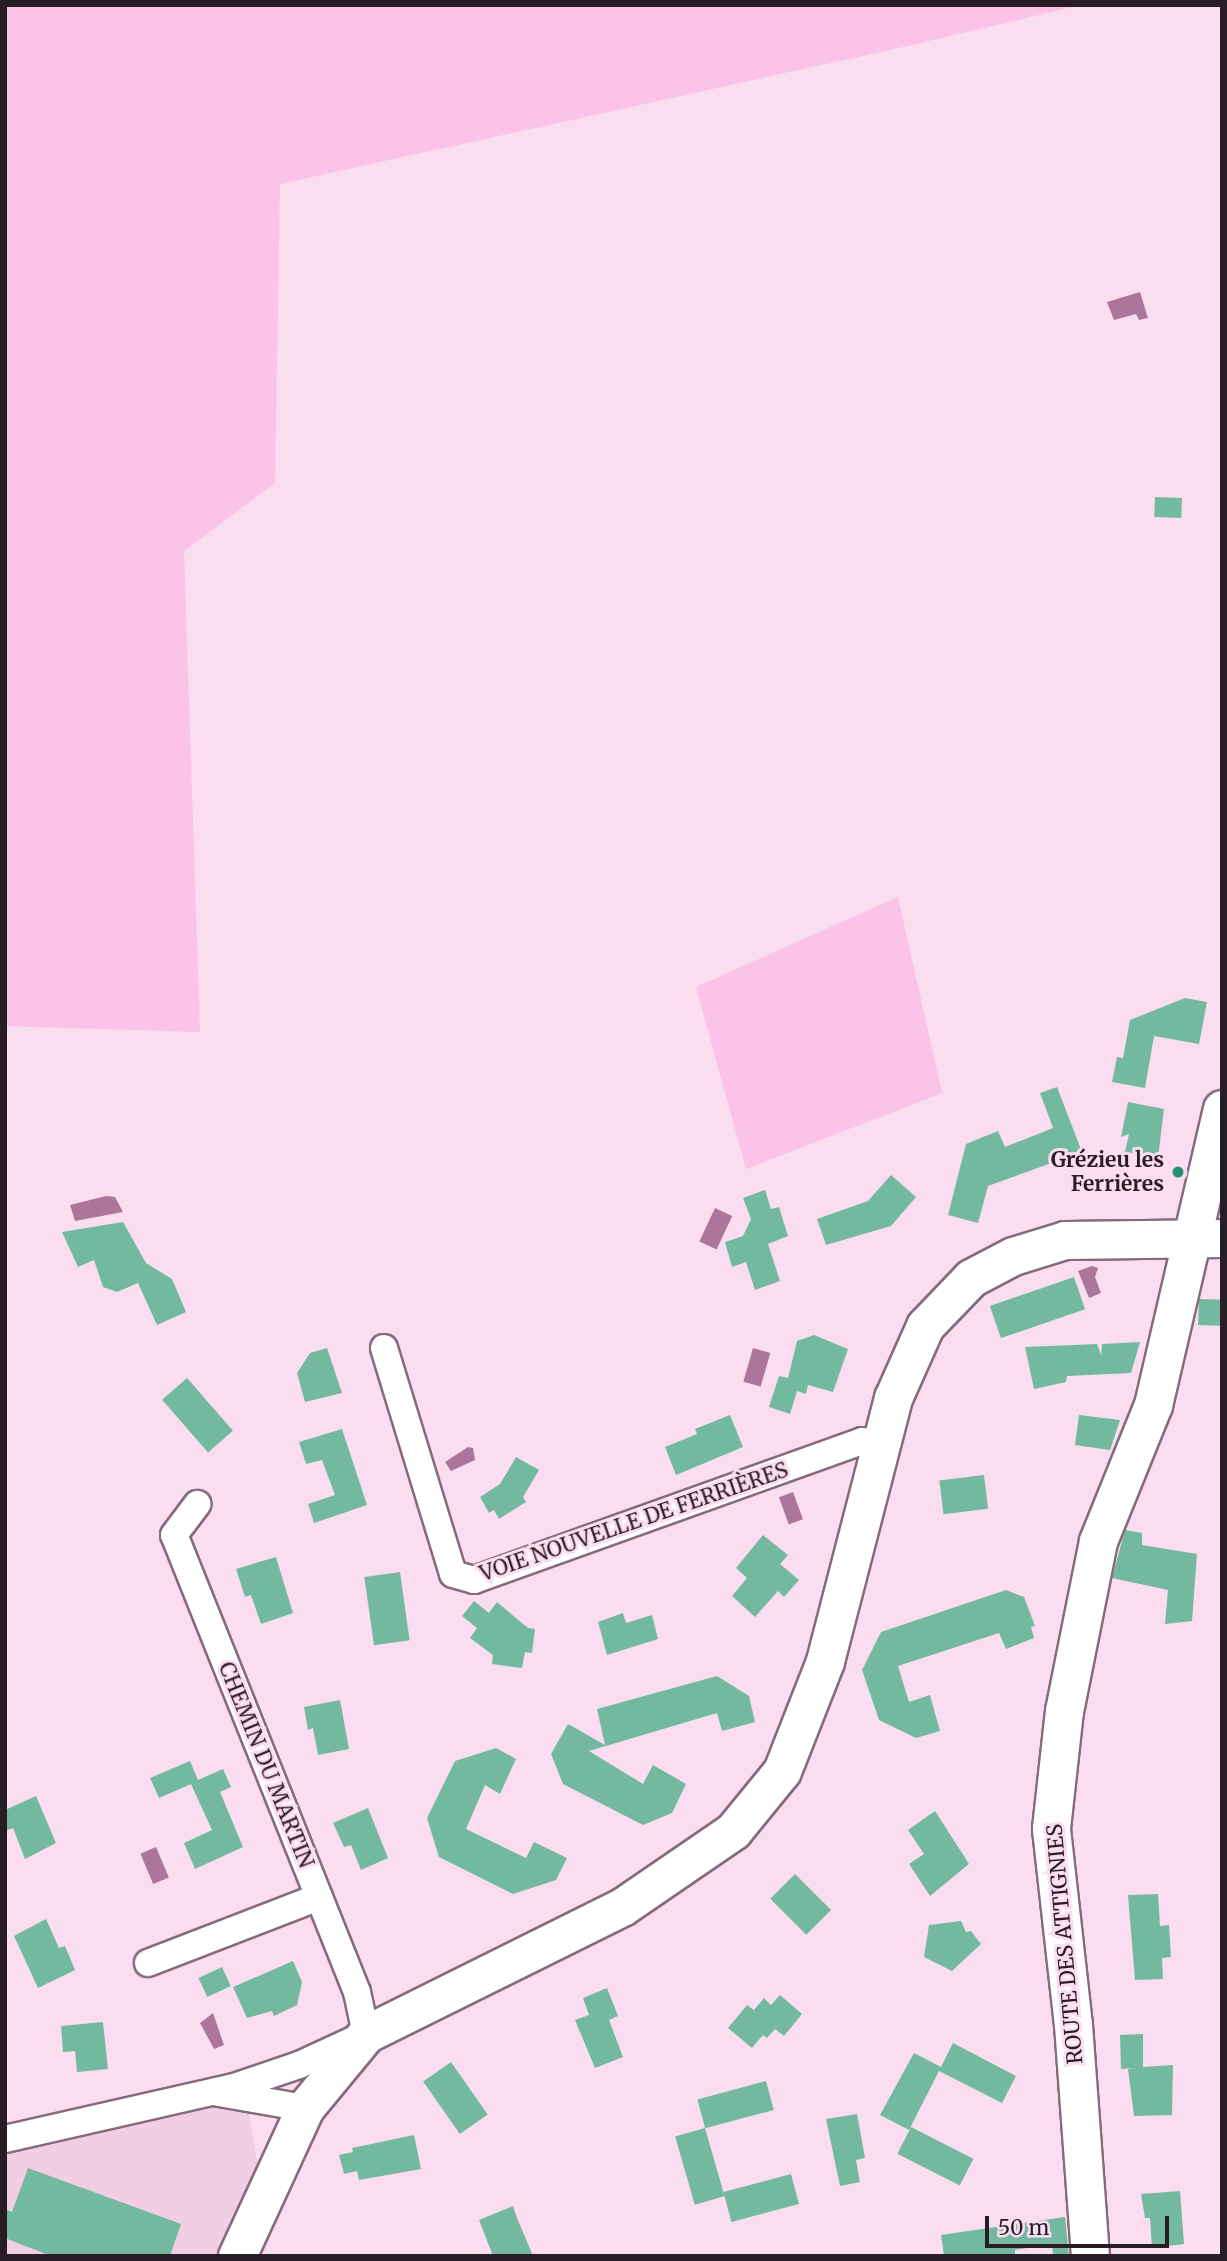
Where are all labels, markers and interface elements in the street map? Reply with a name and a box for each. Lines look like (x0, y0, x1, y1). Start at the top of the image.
place label: Grézieu les Ferrières (1051, 1147, 1164, 1197)
marker: Grézieu les Ferrières (1170, 1164, 1186, 1180)
street label: VOIE NOUVELLE DE FERRIÈRES (476, 1457, 792, 1587)
street label: CHEMIN DU MARTIN (213, 1658, 319, 1872)
street label: ROUTE DES ATTIGNIES (1042, 1823, 1088, 2065)
scale bar (989, 2202, 1173, 2246)
text: 50 m (998, 2214, 1049, 2241)

